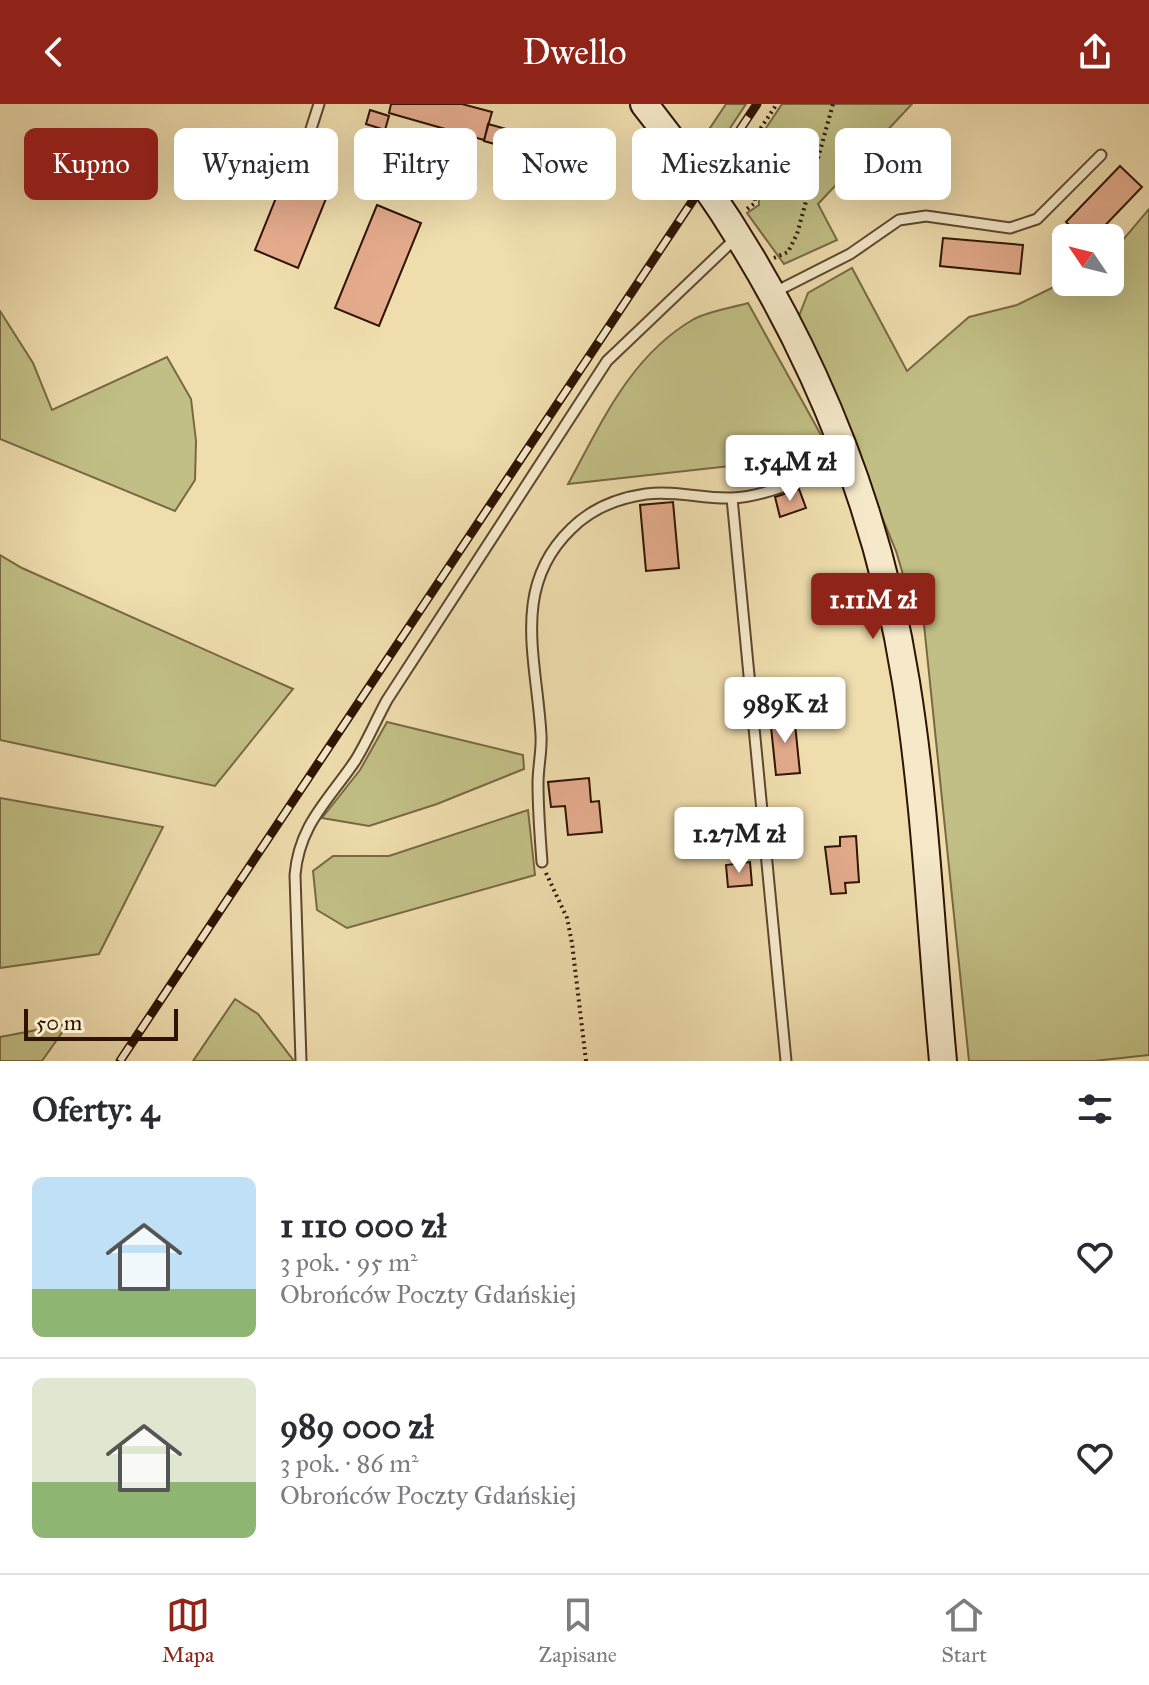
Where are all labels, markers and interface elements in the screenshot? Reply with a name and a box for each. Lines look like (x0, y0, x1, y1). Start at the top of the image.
icon: back (32, 30, 76, 74)
text: Dwello (522, 30, 627, 74)
icon: share (1073, 30, 1117, 74)
chip: Kupno (24, 128, 158, 200)
chip: Wynajem (174, 128, 338, 200)
chip: Filtry (354, 128, 477, 200)
chip: Nowe (493, 128, 616, 200)
chip: Mieszkanie (632, 128, 819, 200)
chip: Dom (835, 128, 951, 200)
north arrow (1052, 224, 1124, 296)
map controls (1052, 224, 1124, 296)
pin: 1.54M zł (707, 435, 873, 503)
text: 1.54M zł (744, 445, 836, 477)
pin: 1.11M zł (790, 573, 956, 641)
text: 1.11M zł (829, 583, 917, 615)
pin: 989K zł (711, 677, 859, 745)
text: 989K zł (743, 687, 827, 719)
pin: 1.27M zł (656, 807, 822, 875)
text: 1.27M zł (692, 817, 786, 849)
scale bar (24, 1005, 178, 1041)
text: 50 m (36, 1009, 82, 1036)
icon: filters (1073, 1087, 1117, 1131)
text: Oferty: 4 (32, 1089, 159, 1130)
text: 1 110 000 zł (280, 1205, 446, 1246)
icon: home (96, 1209, 192, 1305)
icon: heart (1073, 1235, 1117, 1279)
text: 3 pok. · 95 m² (280, 1246, 418, 1278)
text: Obrońców Poczty Gdańskiej (280, 1278, 576, 1310)
text: 989 000 zł (280, 1406, 434, 1447)
icon: home (96, 1410, 192, 1506)
icon: heart (1073, 1436, 1117, 1480)
text: 3 pok. · 86 m² (280, 1447, 419, 1479)
text: Obrońców Poczty Gdańskiej (280, 1479, 576, 1511)
tab: Mapa (162, 1593, 214, 1668)
tab: Zapisane (539, 1593, 617, 1668)
tab: Start (941, 1593, 987, 1668)

